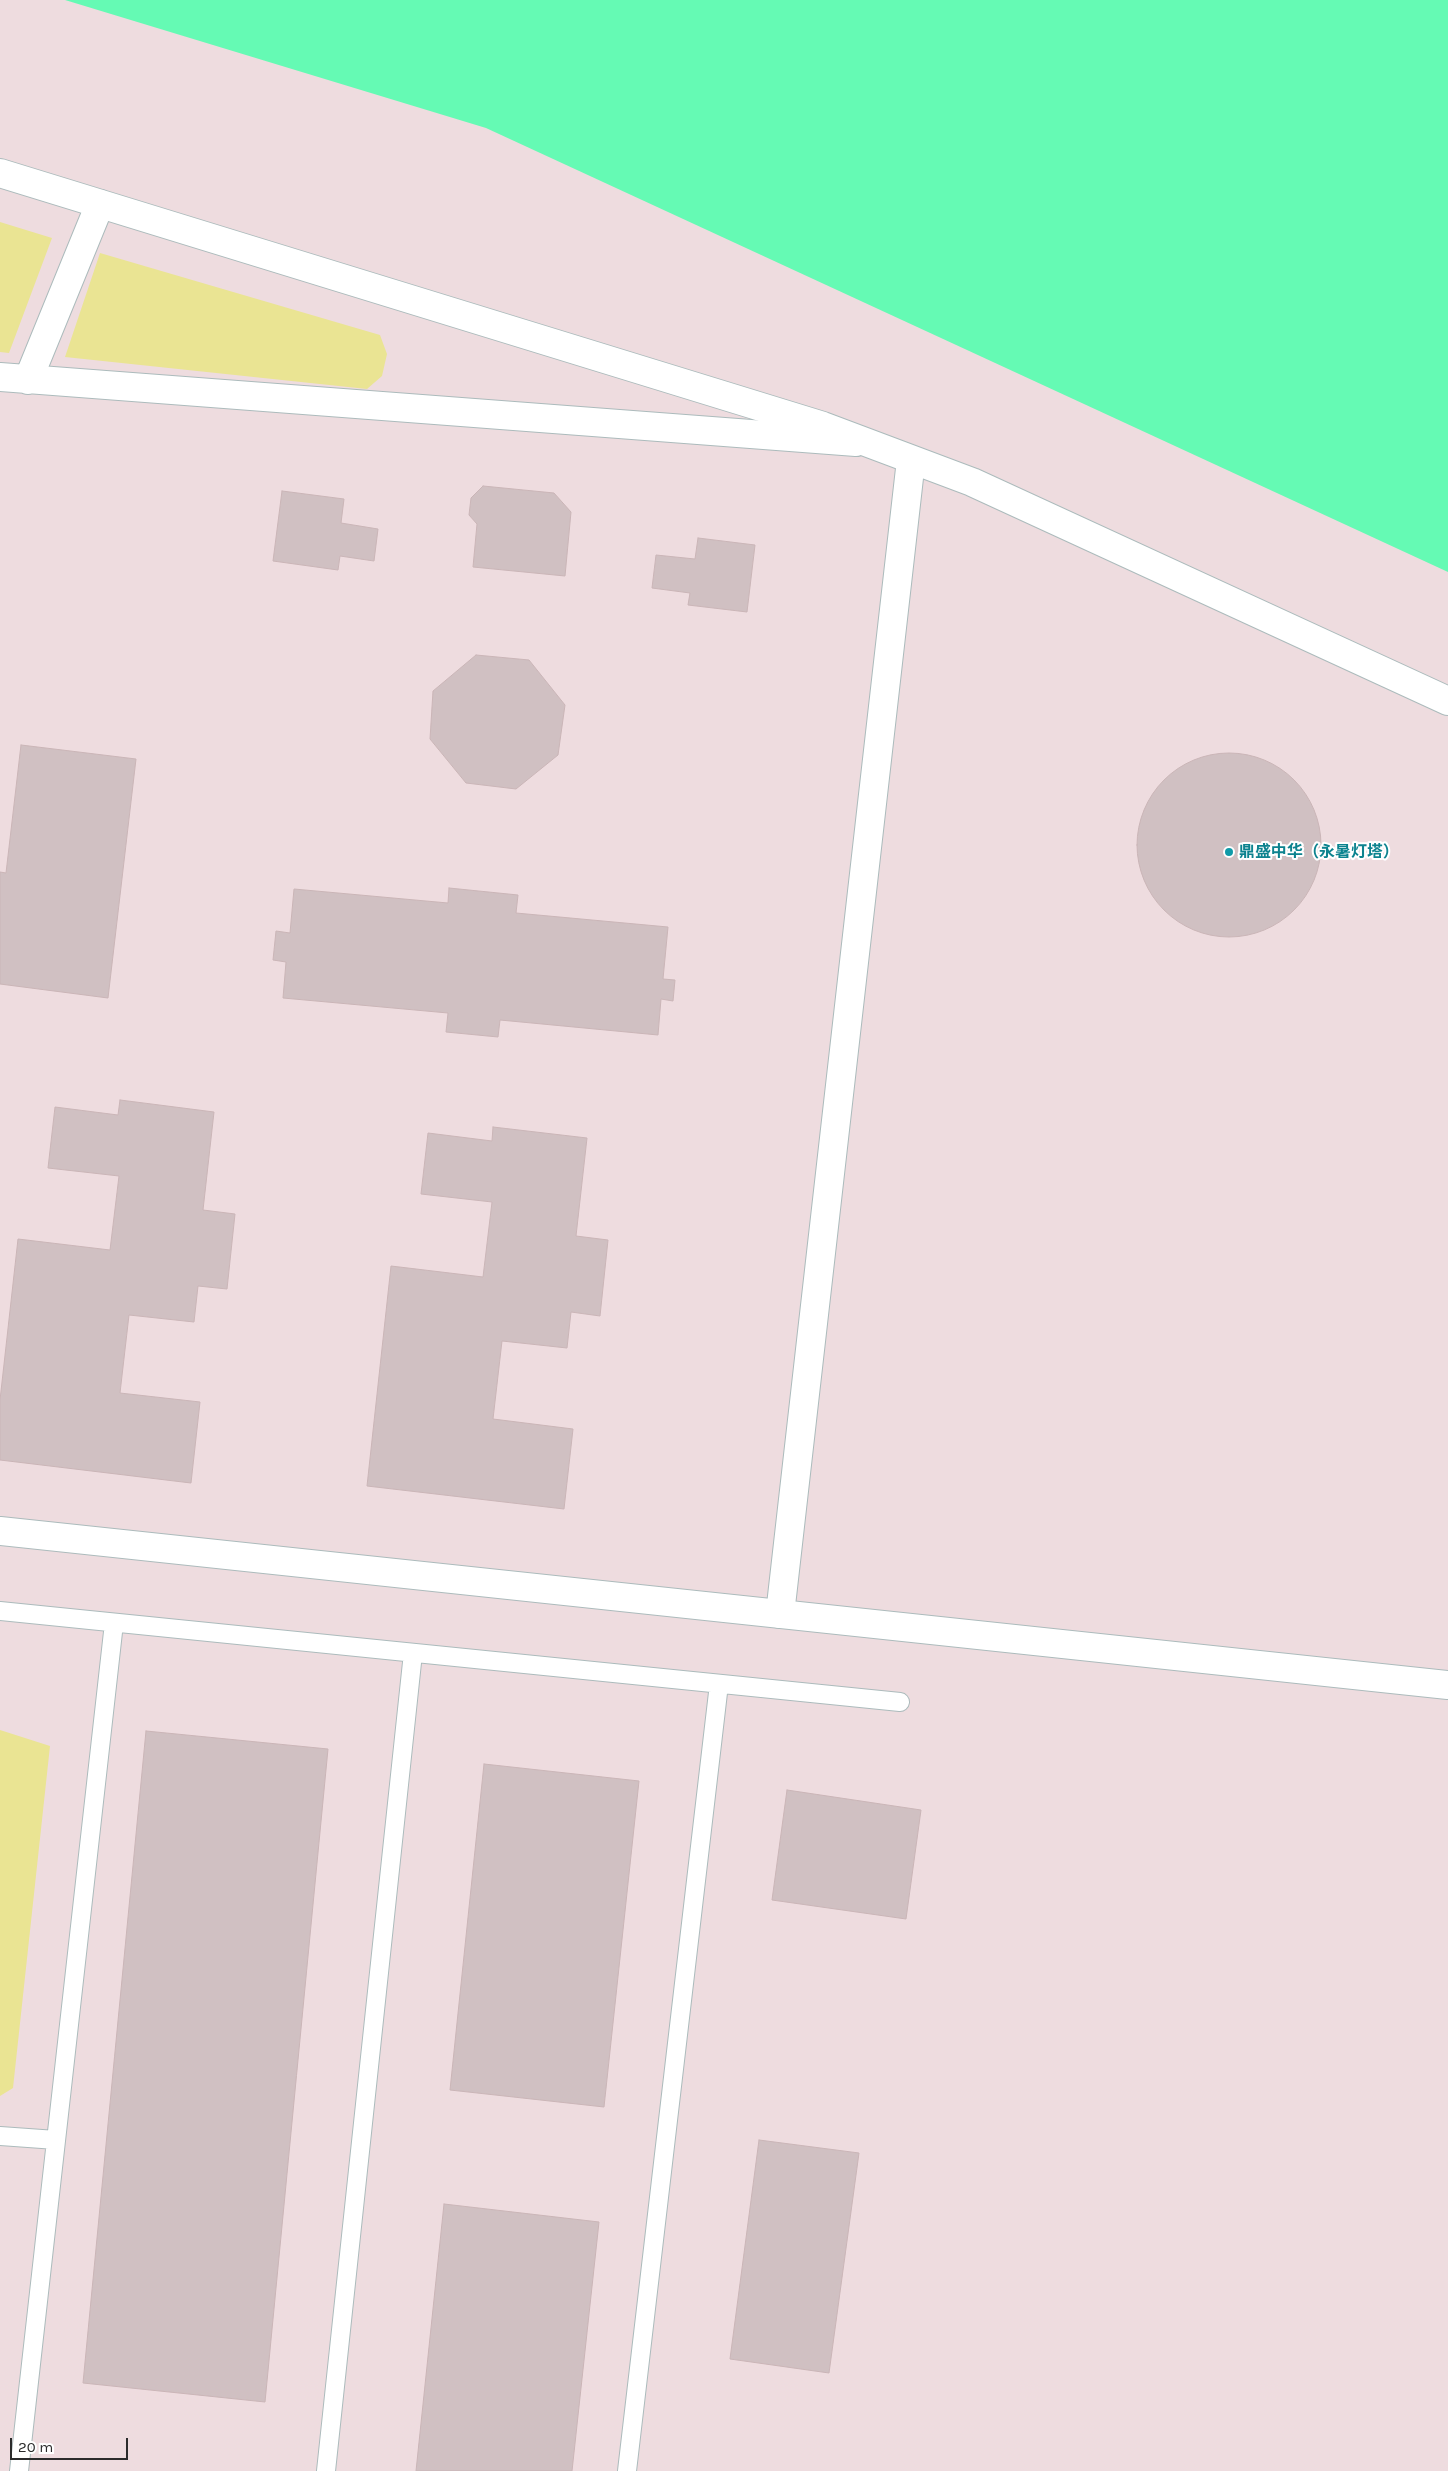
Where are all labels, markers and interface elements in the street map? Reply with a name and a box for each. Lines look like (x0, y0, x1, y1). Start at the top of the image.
place label: 鼎盛中华（永暑灯塔） (1239, 842, 1399, 862)
marker: 鼎盛中华（永暑灯塔） (1223, 846, 1235, 858)
scale bar (12, 2428, 130, 2460)
text: 20 m (18, 2438, 53, 2456)

